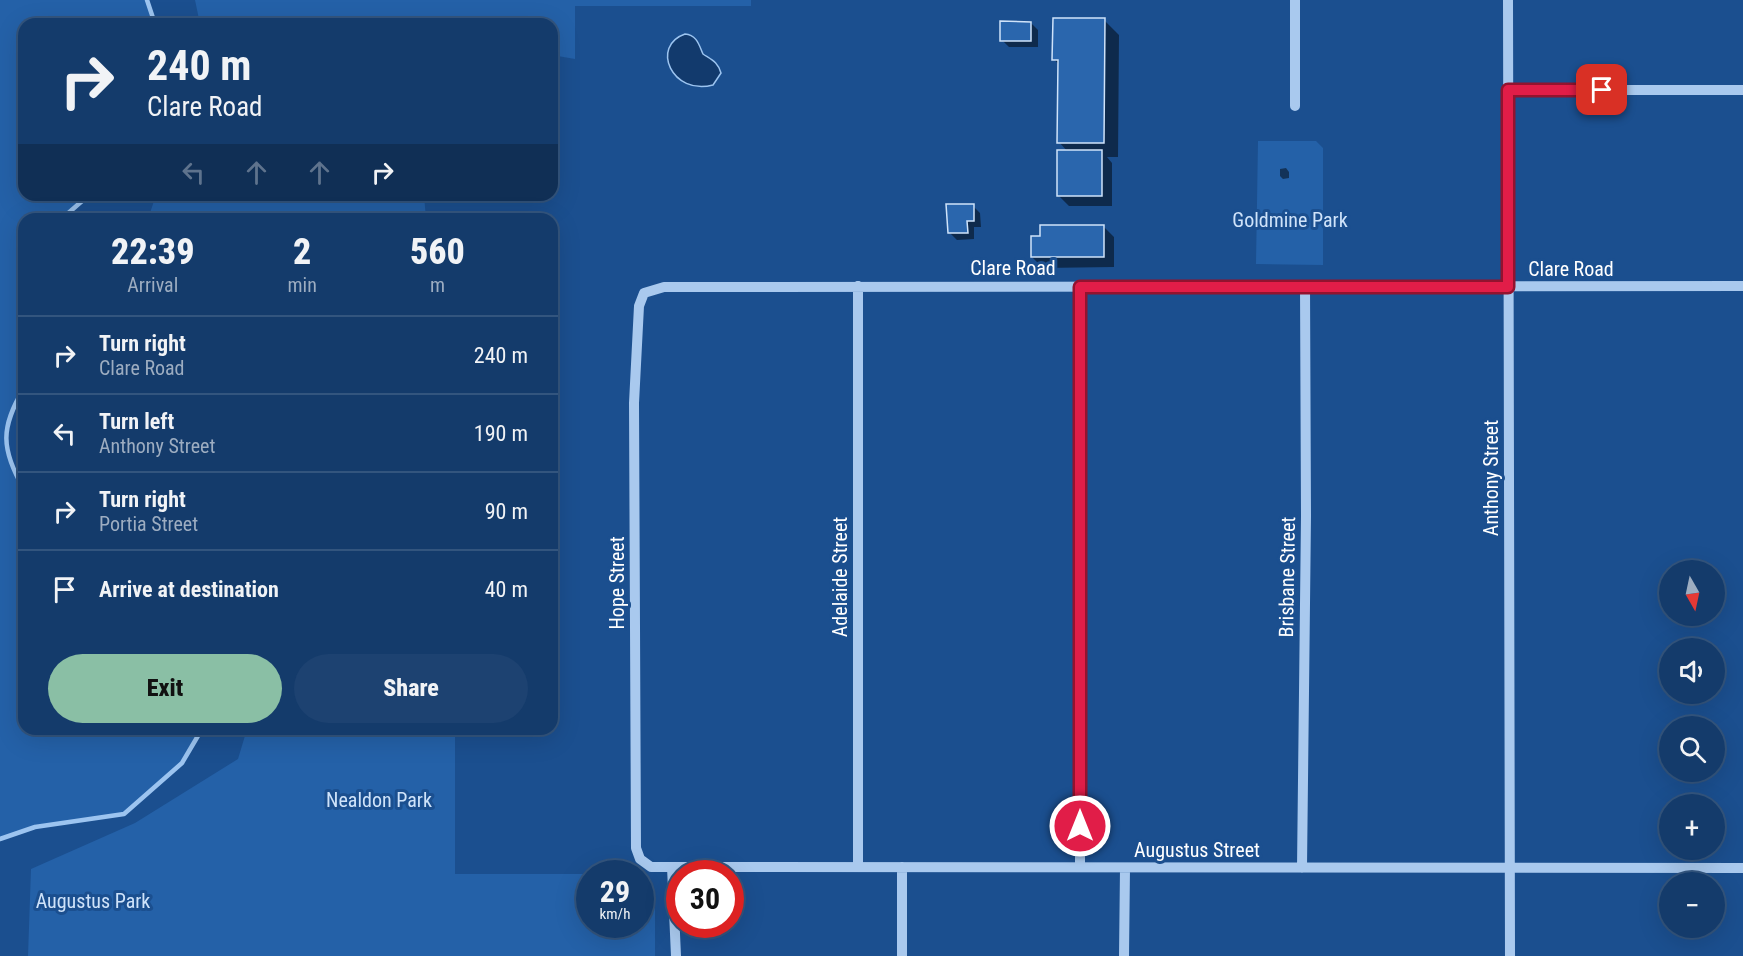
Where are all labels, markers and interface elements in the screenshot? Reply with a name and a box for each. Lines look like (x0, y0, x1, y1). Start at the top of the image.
text: 240 m (147, 41, 252, 90)
icon: right (48, 42, 126, 120)
pin (1576, 64, 1627, 115)
icon: arrive (1585, 73, 1618, 106)
text: Clare Road (147, 91, 262, 123)
icon: left (177, 156, 210, 189)
icon: ahead (240, 156, 273, 189)
icon: ahead (303, 156, 336, 189)
icon: right (366, 156, 399, 189)
park label: Goldmine Park (1232, 208, 1348, 232)
text: 22:39 (111, 231, 194, 273)
text: 2 (293, 231, 311, 273)
text: 560 (410, 231, 465, 273)
street label: Clare Road (970, 256, 1056, 280)
street label: Clare Road (1528, 257, 1614, 281)
text: Arrival (127, 273, 178, 297)
text: min (288, 273, 317, 297)
text: m (430, 273, 445, 297)
text: Turn right (99, 331, 186, 356)
icon: right (48, 339, 81, 372)
text: 240 m (474, 343, 528, 368)
text: Clare Road (99, 356, 185, 380)
text: Turn left (99, 409, 174, 434)
icon: left (48, 417, 81, 450)
street label: Anthony Street (1479, 420, 1503, 536)
text: 190 m (474, 421, 528, 446)
text: Anthony Street (99, 434, 215, 458)
text: Turn right (99, 487, 186, 512)
icon: right (48, 495, 81, 528)
text: 90 m (485, 499, 528, 524)
text: Portia Street (99, 512, 198, 536)
street label: Brisbane Street (1274, 516, 1300, 638)
street label: Adelaide Street (828, 517, 852, 637)
street label: Hope Street (605, 536, 629, 630)
north arrow (1659, 560, 1725, 626)
map controls (1659, 560, 1725, 938)
icon: arrive (48, 573, 81, 606)
text: Arrive at destination (99, 577, 279, 602)
text: 40 m (485, 577, 528, 602)
button: sound (1659, 638, 1725, 704)
button: Exit (48, 654, 282, 723)
button: Share (294, 654, 528, 723)
button: search (1659, 716, 1725, 782)
park label: Nealdon Park (326, 788, 432, 812)
position arrow (1048, 794, 1112, 858)
button: + (1659, 794, 1725, 860)
street label: Augustus Street (1134, 838, 1260, 862)
speed limit sign: 30 (666, 860, 744, 938)
button: − (1659, 872, 1725, 938)
text: 29 (600, 874, 630, 909)
park label: Augustus Park (36, 889, 150, 913)
text: km/h (600, 905, 630, 923)

